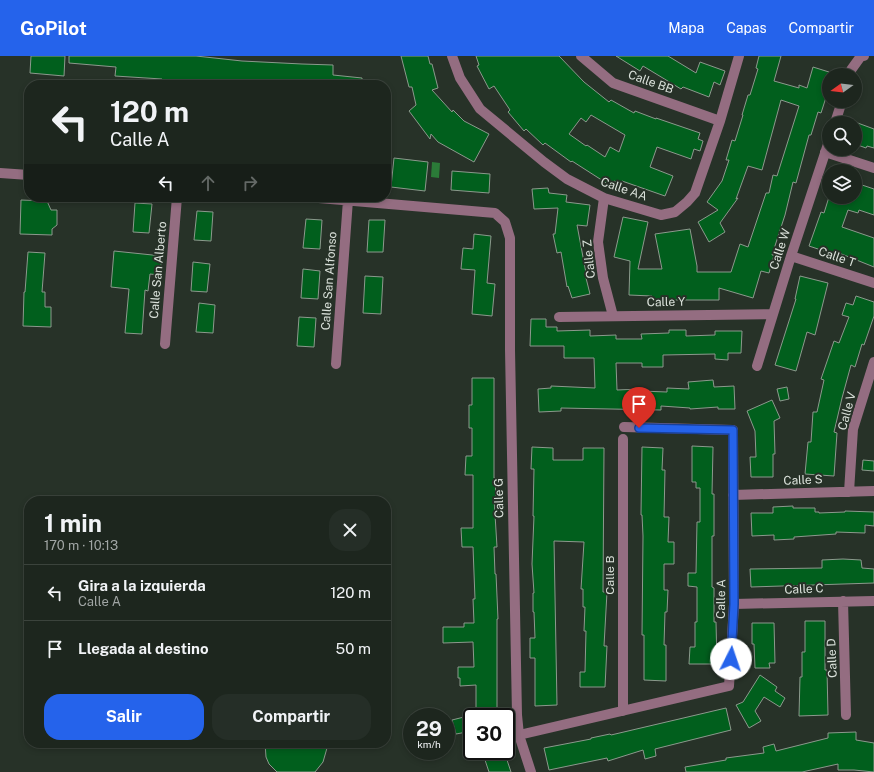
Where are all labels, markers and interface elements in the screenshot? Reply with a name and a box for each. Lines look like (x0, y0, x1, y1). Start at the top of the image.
text: GoPilot (20, 17, 87, 39)
text: Mapa (668, 20, 704, 36)
text: Capas (726, 20, 767, 36)
text: Compartir (789, 20, 854, 36)
street label: Calle BB (626, 67, 676, 97)
north arrow (822, 68, 862, 108)
map controls (822, 68, 862, 204)
text: 120 m (110, 95, 189, 128)
icon: left (44, 96, 96, 148)
button: search (822, 116, 862, 156)
text: Calle A (110, 129, 170, 150)
button: layers (822, 164, 862, 204)
icon: left (155, 172, 177, 194)
icon: ahead (197, 172, 219, 194)
icon: right (239, 172, 261, 194)
street label: Calle AA (599, 175, 650, 204)
street label: Calle San Alberto (147, 221, 169, 319)
street label: Calle W (767, 226, 793, 271)
street label: Calle San Alfonso (319, 231, 339, 331)
street label: Calle Z (580, 239, 598, 279)
street label: Calle T (817, 244, 857, 270)
street label: Calle Y (647, 295, 686, 309)
pin (622, 387, 656, 428)
street label: Calle V (835, 390, 859, 432)
icon: arrive (628, 393, 650, 415)
street label: Calle S (783, 472, 823, 488)
street label: Calle G (492, 478, 506, 518)
text: 1 min (44, 509, 102, 537)
button: close (329, 509, 371, 551)
text: 170 m · 10:13 (44, 538, 118, 553)
street label: Calle B (603, 555, 617, 595)
text: Gira a la izquierda (78, 577, 206, 594)
street label: Calle A (714, 579, 728, 619)
street label: Calle C (784, 581, 824, 597)
icon: left (44, 582, 66, 604)
text: 120 m (330, 584, 371, 601)
text: Calle A (78, 594, 121, 609)
icon: arrive (44, 638, 66, 660)
position arrow (710, 638, 752, 680)
street label: Calle D (824, 638, 840, 678)
text: Llegada al destino (78, 640, 209, 657)
text: 50 m (336, 640, 371, 657)
button: Salir (44, 694, 204, 740)
button: Compartir (212, 694, 371, 740)
speed limit sign: 30 (463, 708, 515, 760)
text: 29 (416, 717, 442, 741)
text: km/h (417, 738, 441, 750)

